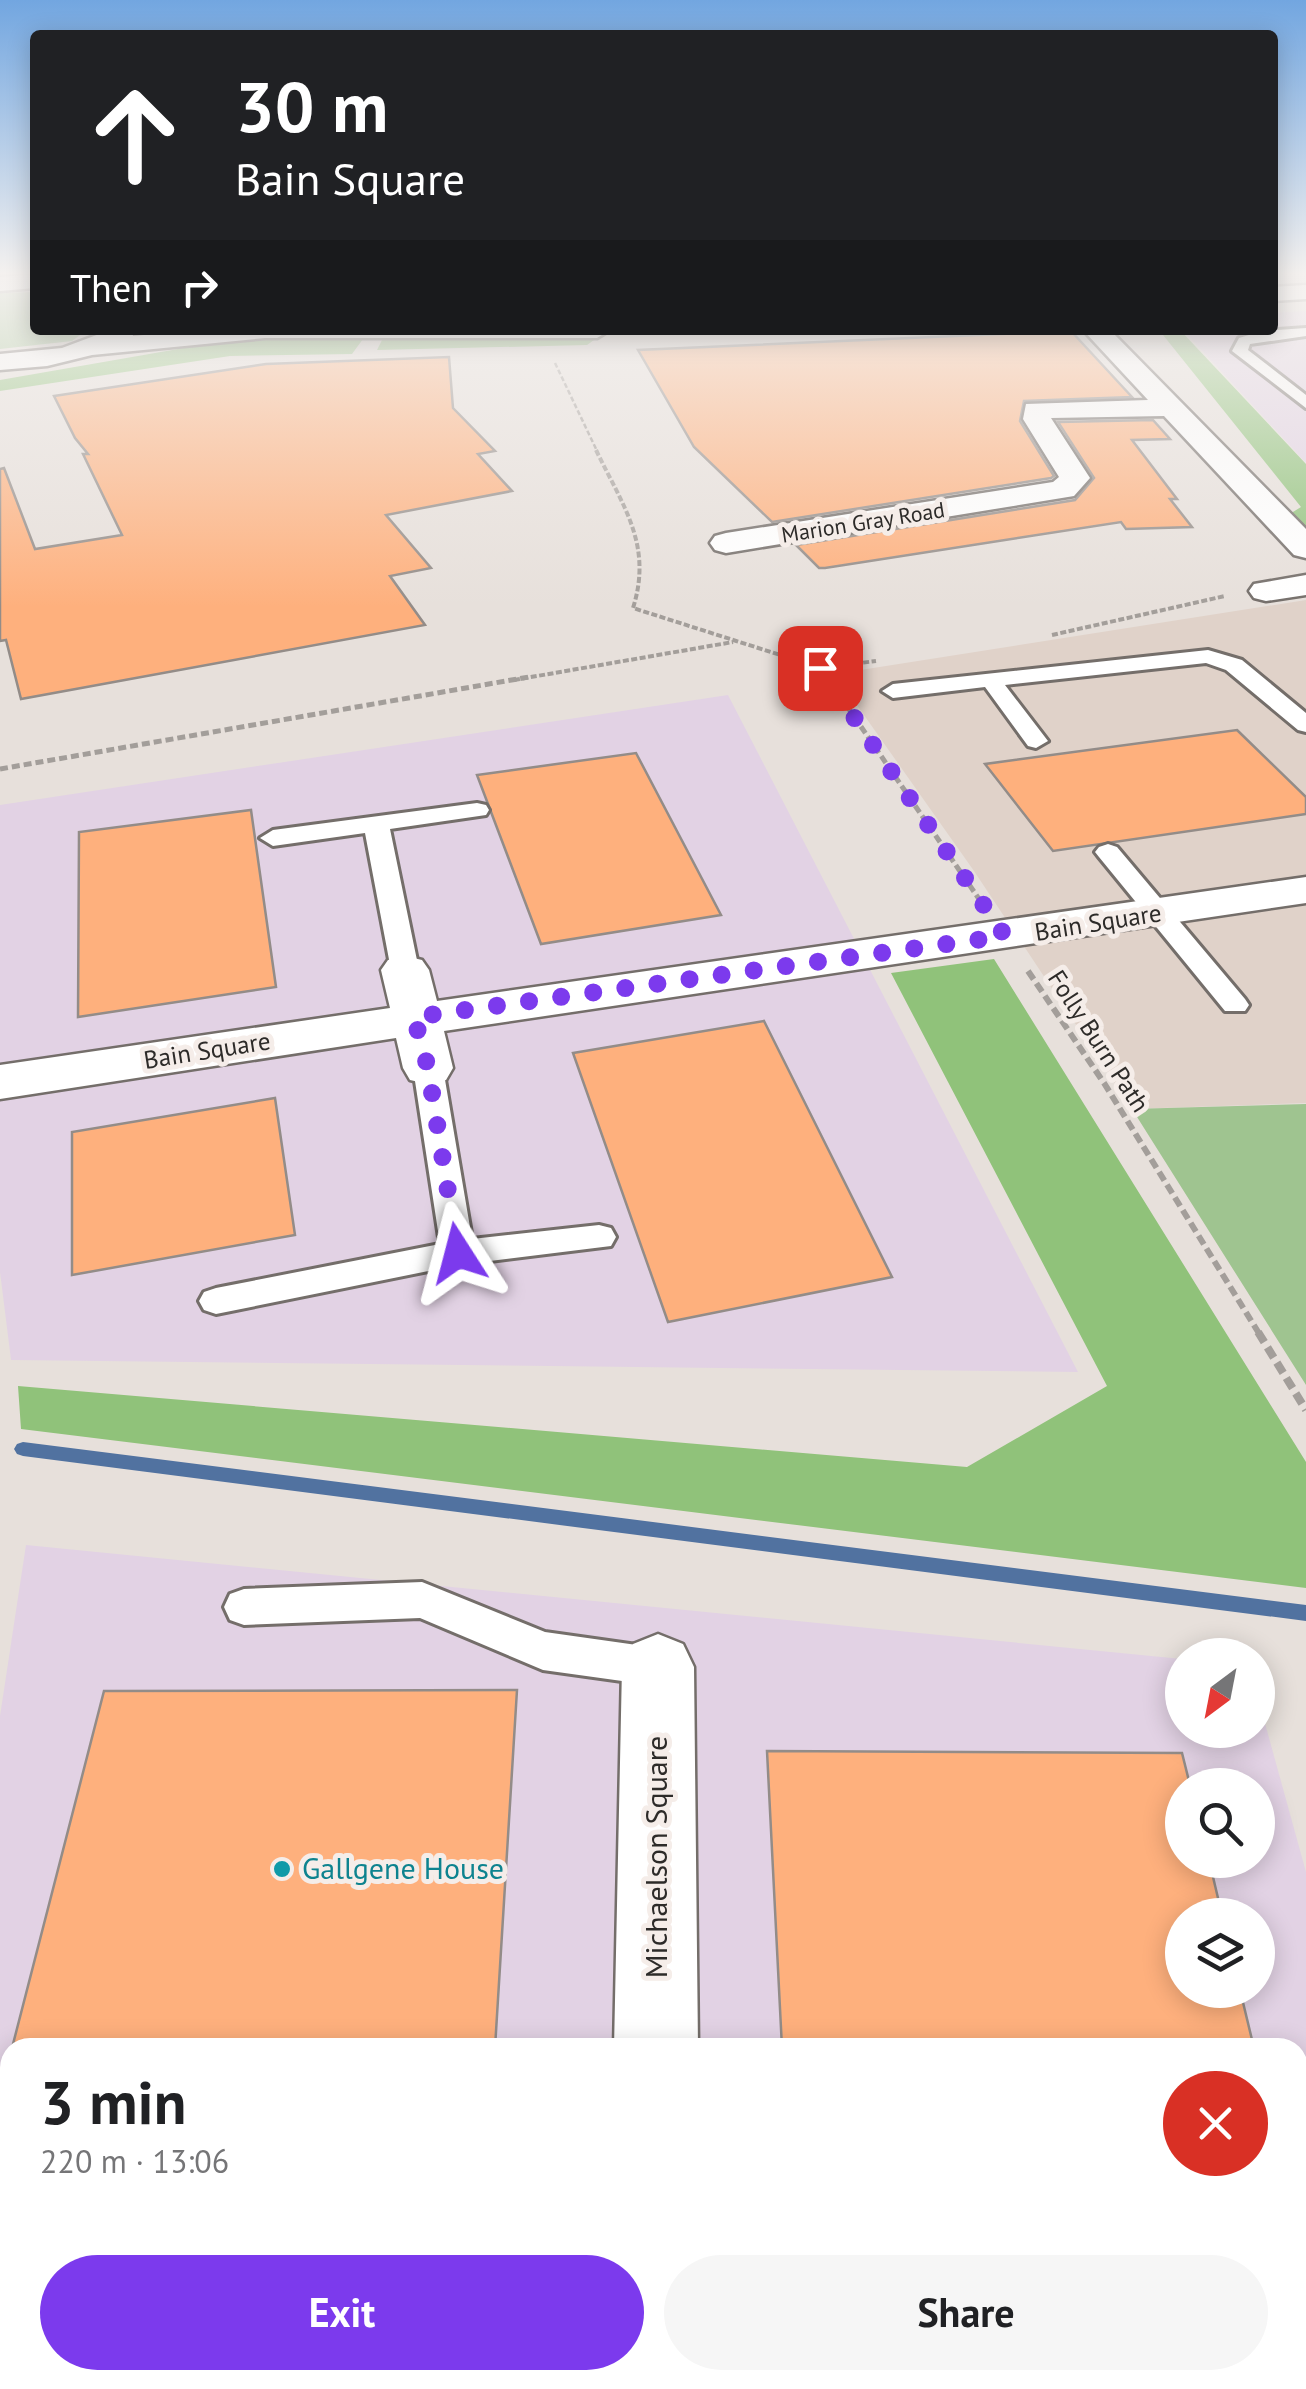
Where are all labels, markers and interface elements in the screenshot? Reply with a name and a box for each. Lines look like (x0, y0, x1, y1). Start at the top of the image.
text: 30 m (235, 61, 388, 151)
icon: ahead (70, 70, 200, 200)
text: Bain Square (235, 149, 465, 207)
icon: right (172, 260, 227, 315)
text: Then (70, 263, 152, 312)
street label: Marion Gray Road (779, 495, 947, 549)
pin (778, 626, 863, 711)
icon: arrive (793, 641, 848, 696)
street label: Bain Square (1032, 896, 1164, 948)
street label: Folly Burn Path (1041, 964, 1157, 1118)
street label: Bain Square (141, 1024, 273, 1076)
position arrow (406, 1201, 510, 1305)
north arrow (1165, 1638, 1275, 1748)
map controls (1165, 1638, 1275, 2008)
street label: Michaelson Square (636, 1736, 675, 1978)
button: search (1165, 1768, 1275, 1878)
place label: Gallgene House (302, 1848, 504, 1887)
marker: Gallgene House (271, 1858, 293, 1880)
button: layers (1165, 1898, 1275, 2008)
text: 3 min (40, 2063, 186, 2141)
button: close (1163, 2071, 1268, 2176)
text: 220 m · 13:06 (40, 2140, 229, 2182)
button: Exit (40, 2255, 644, 2370)
button: Share (664, 2255, 1268, 2370)

